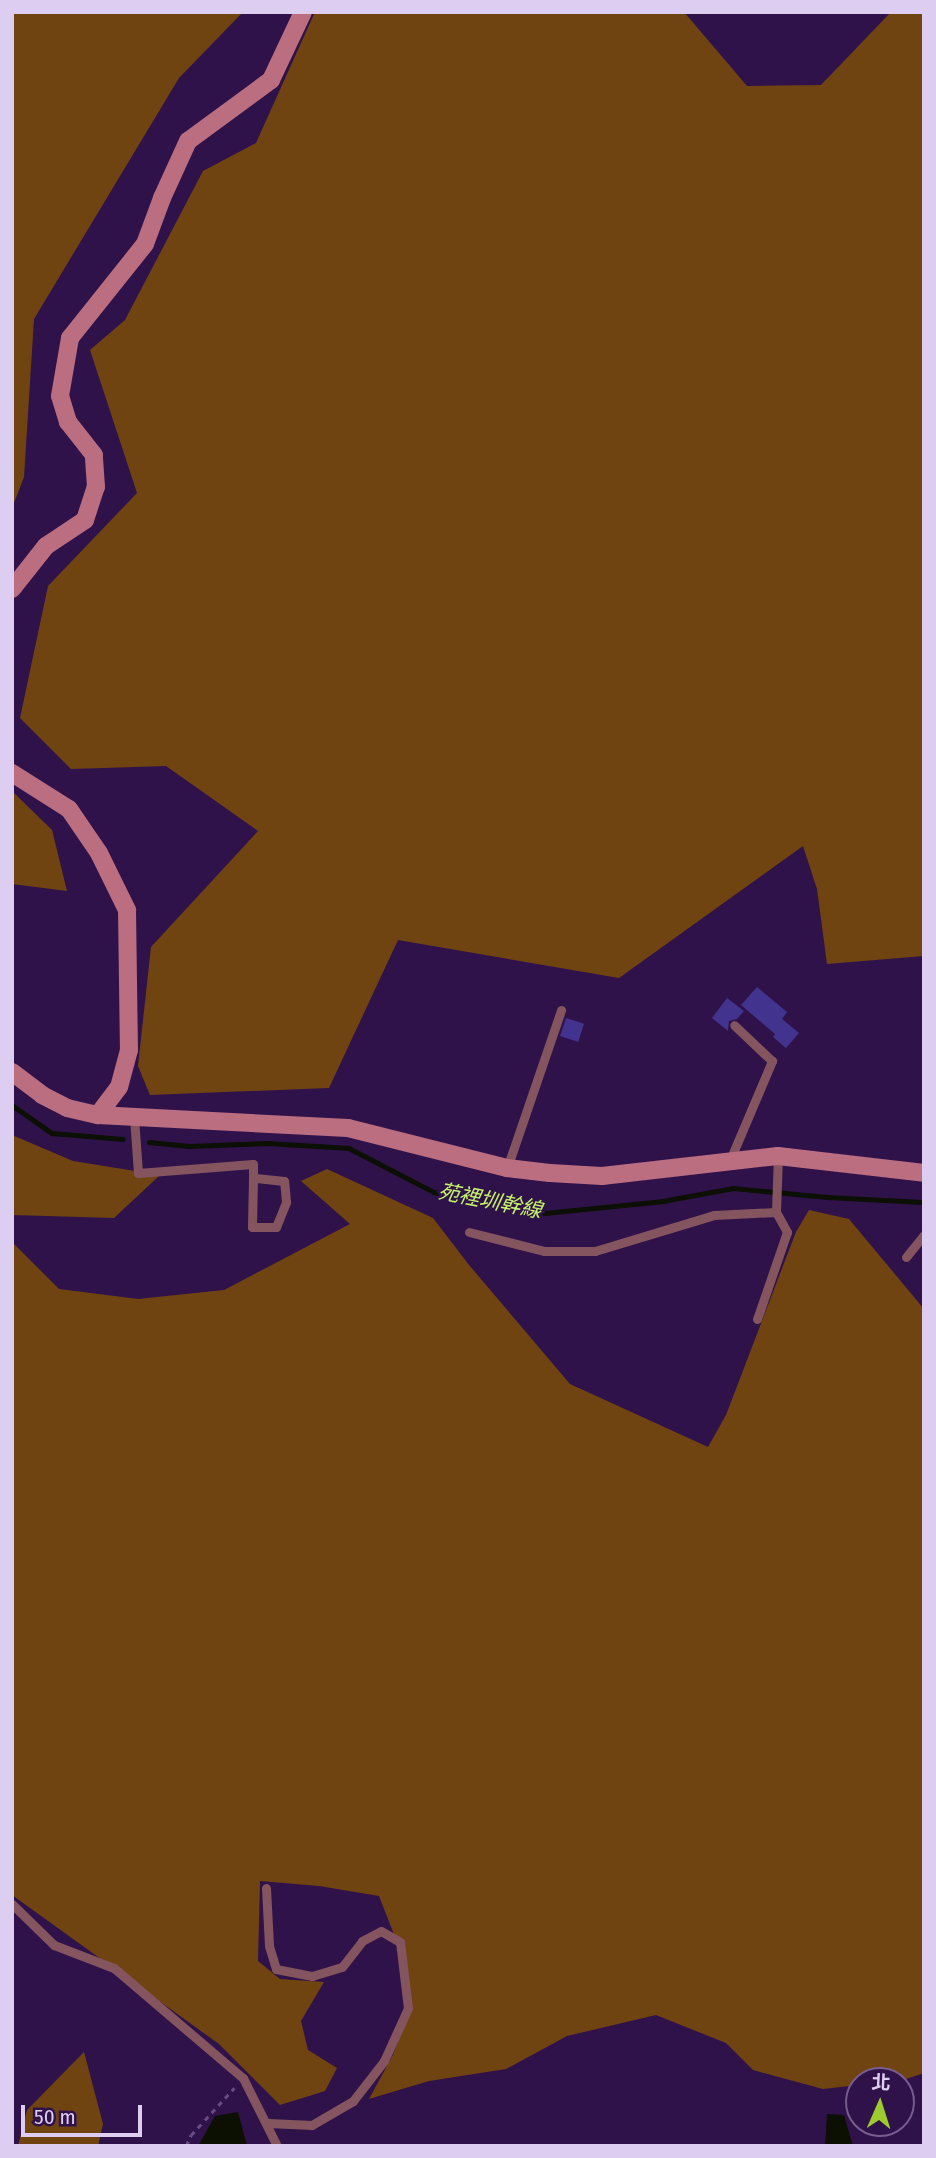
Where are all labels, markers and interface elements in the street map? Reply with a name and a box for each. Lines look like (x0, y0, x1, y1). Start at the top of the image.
water label: 苑裡圳幹線 (436, 1179, 544, 1223)
north arrow (845, 2067, 915, 2137)
text: 北 (871, 2071, 891, 2095)
scale bar (24, 2092, 145, 2136)
text: 50 m (34, 2104, 76, 2130)

